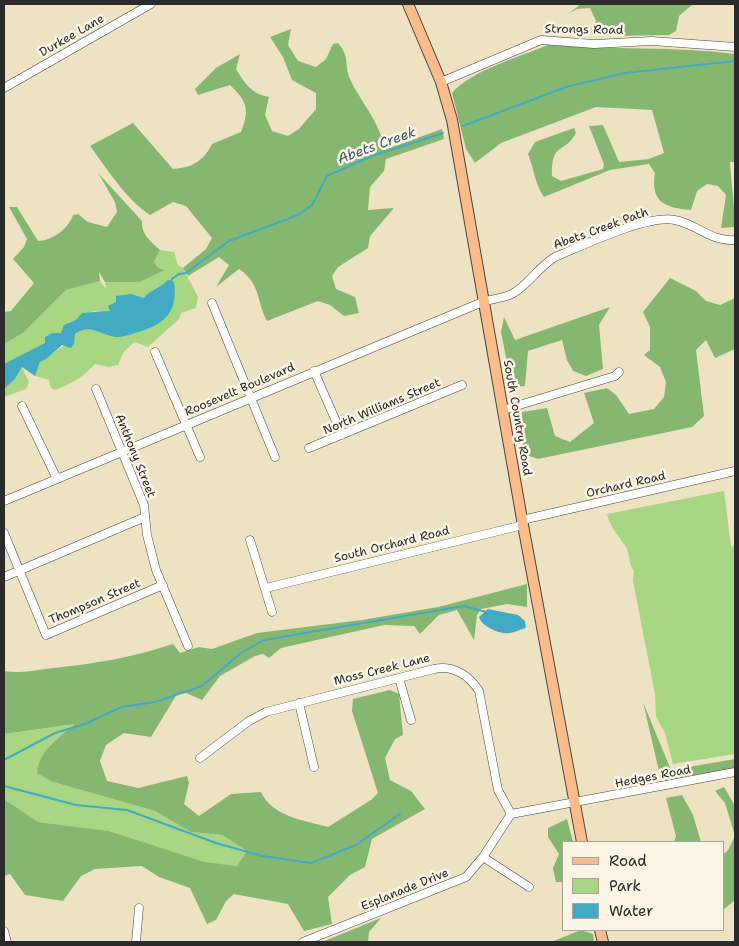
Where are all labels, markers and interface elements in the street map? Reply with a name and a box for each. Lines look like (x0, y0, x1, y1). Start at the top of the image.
street label: Durkee Lane (37, 12, 107, 60)
street label: Strongs Road (545, 22, 623, 38)
water label: Abets Creek (336, 124, 418, 168)
street label: Abets Creek Path (551, 205, 651, 253)
street label: South Country Road (500, 359, 534, 477)
street label: Roosevelt Boulevard (183, 360, 297, 420)
street label: North Williams Street (321, 376, 443, 438)
street label: Anthony Street (112, 412, 158, 500)
street label: Orchard Road (585, 469, 667, 501)
street label: South Orchard Road (333, 524, 451, 566)
street label: Thompson Street (47, 576, 143, 628)
street label: Moss Creek Lane (332, 651, 432, 689)
street label: Hedges Road (614, 763, 692, 791)
legend (562, 841, 724, 931)
text: Road (609, 851, 647, 871)
street label: Esplanade Drive (359, 866, 451, 914)
text: Park (609, 876, 641, 896)
text: Water (609, 901, 653, 921)

